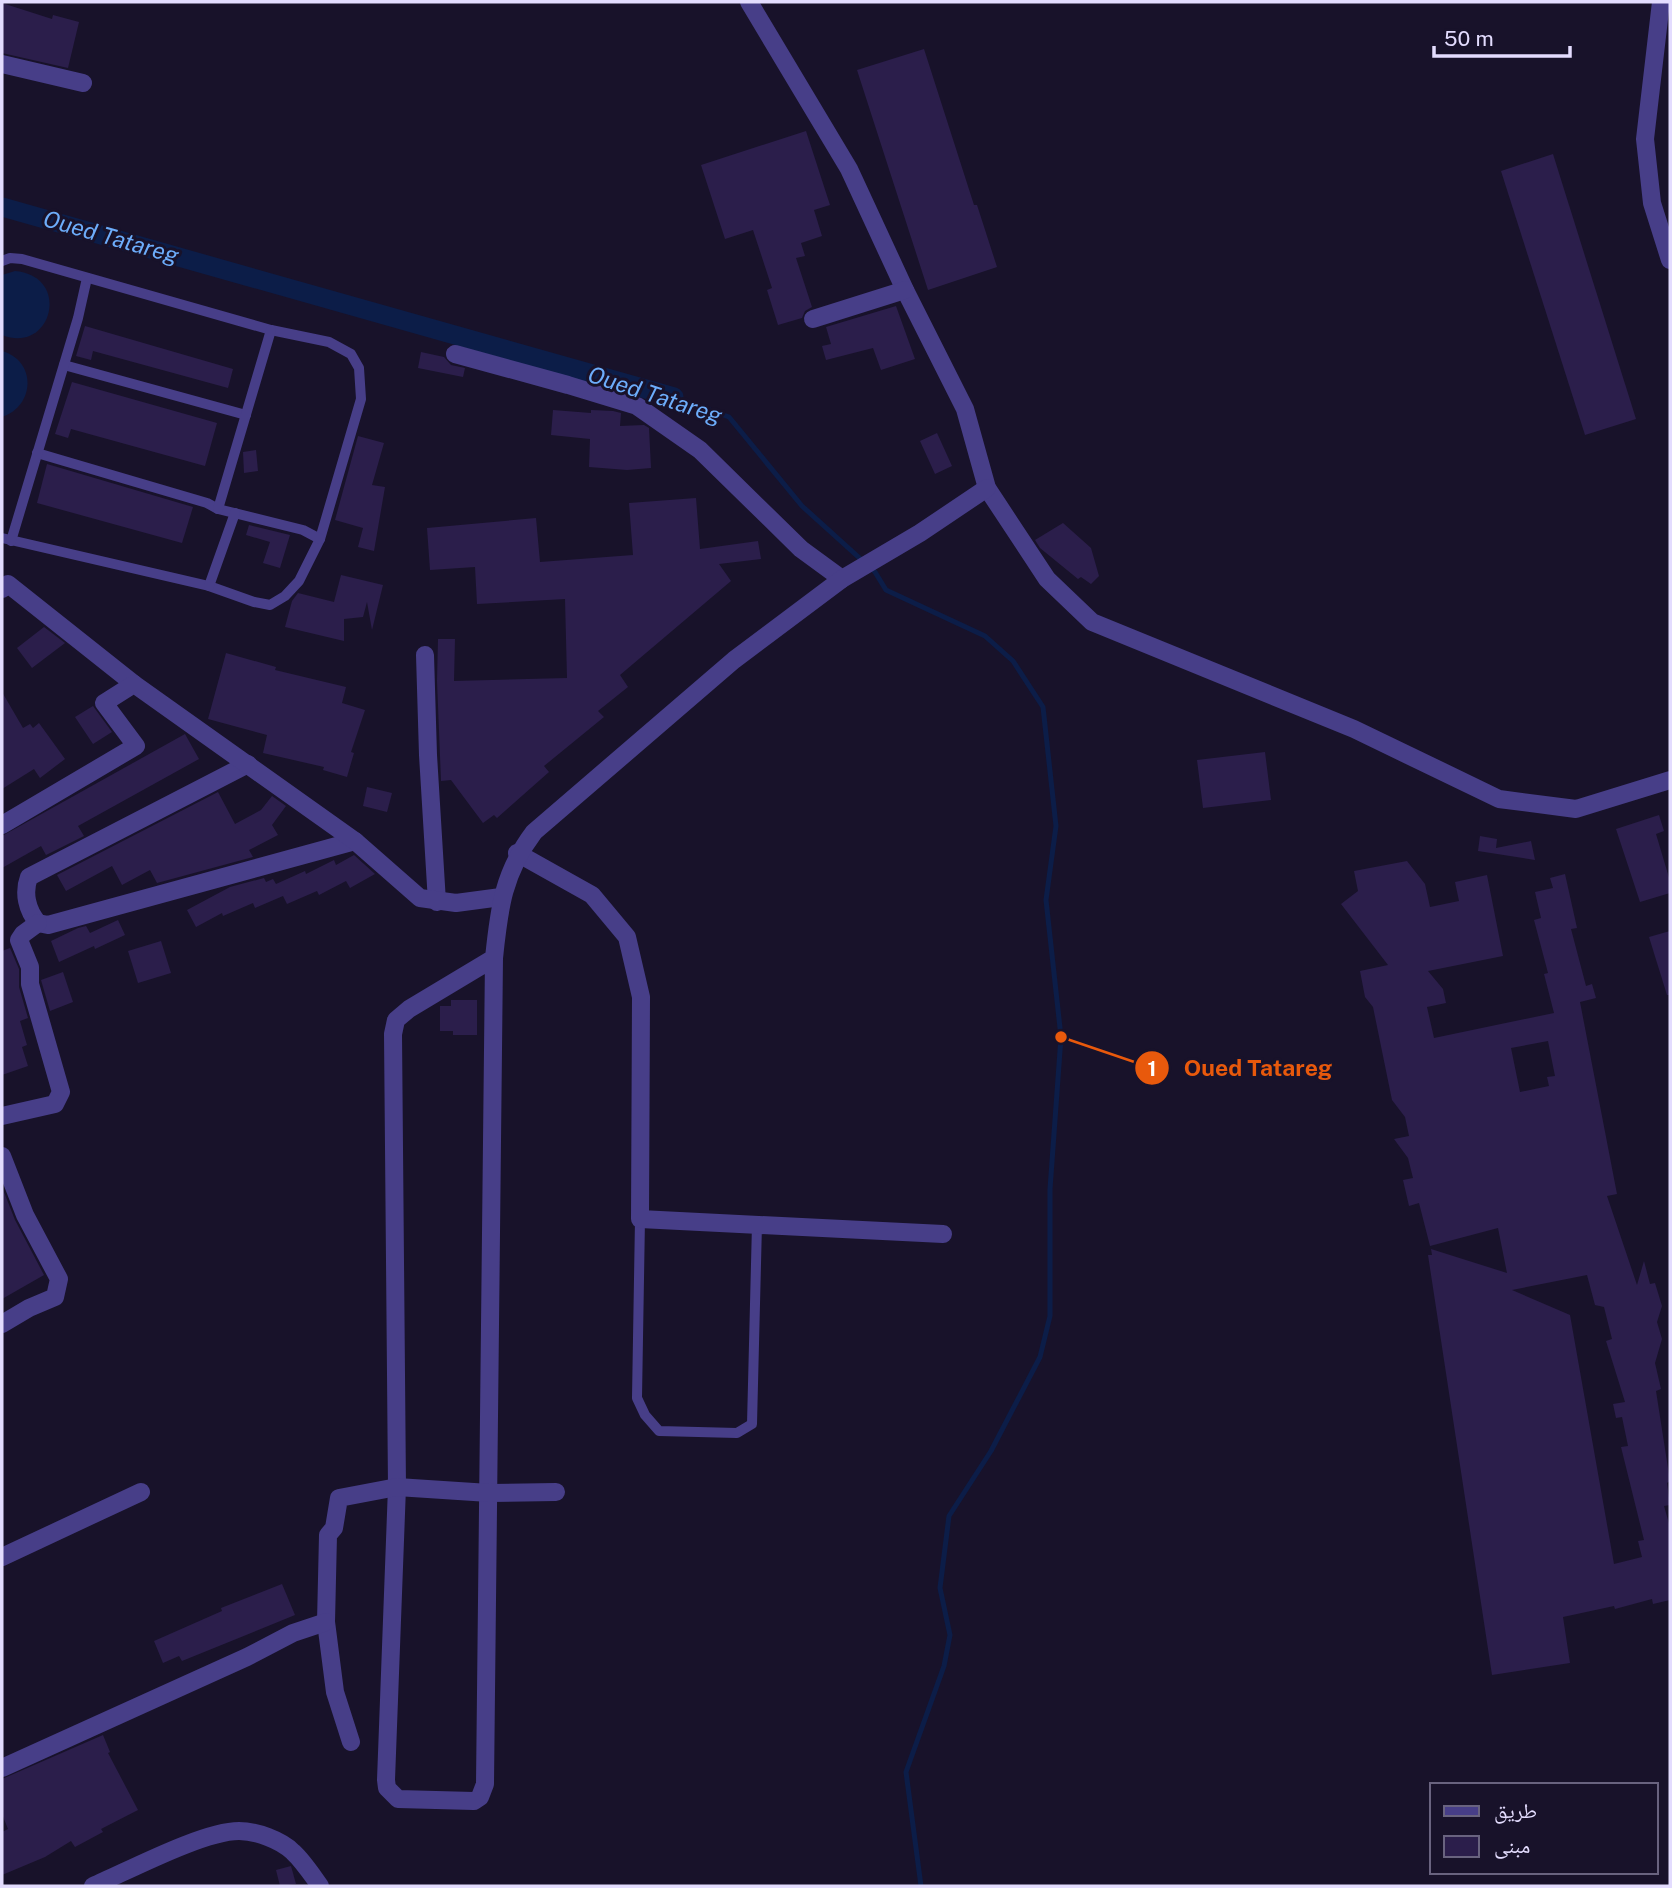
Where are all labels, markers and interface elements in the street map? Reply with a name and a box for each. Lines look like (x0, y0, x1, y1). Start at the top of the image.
scale bar (1434, 14, 1570, 58)
text: 50 m (1444, 26, 1494, 51)
water label: Oued Tatareg (40, 204, 182, 269)
water label: Oued Tatareg (585, 360, 726, 429)
callout: Oued Tatareg (1134, 1046, 1346, 1090)
text: Oued Tatareg (1184, 1054, 1332, 1081)
text: 1 (1148, 1056, 1157, 1081)
legend (1430, 1783, 1658, 1874)
text: طريق (1494, 1798, 1537, 1824)
text: مبنى (1494, 1833, 1530, 1859)

